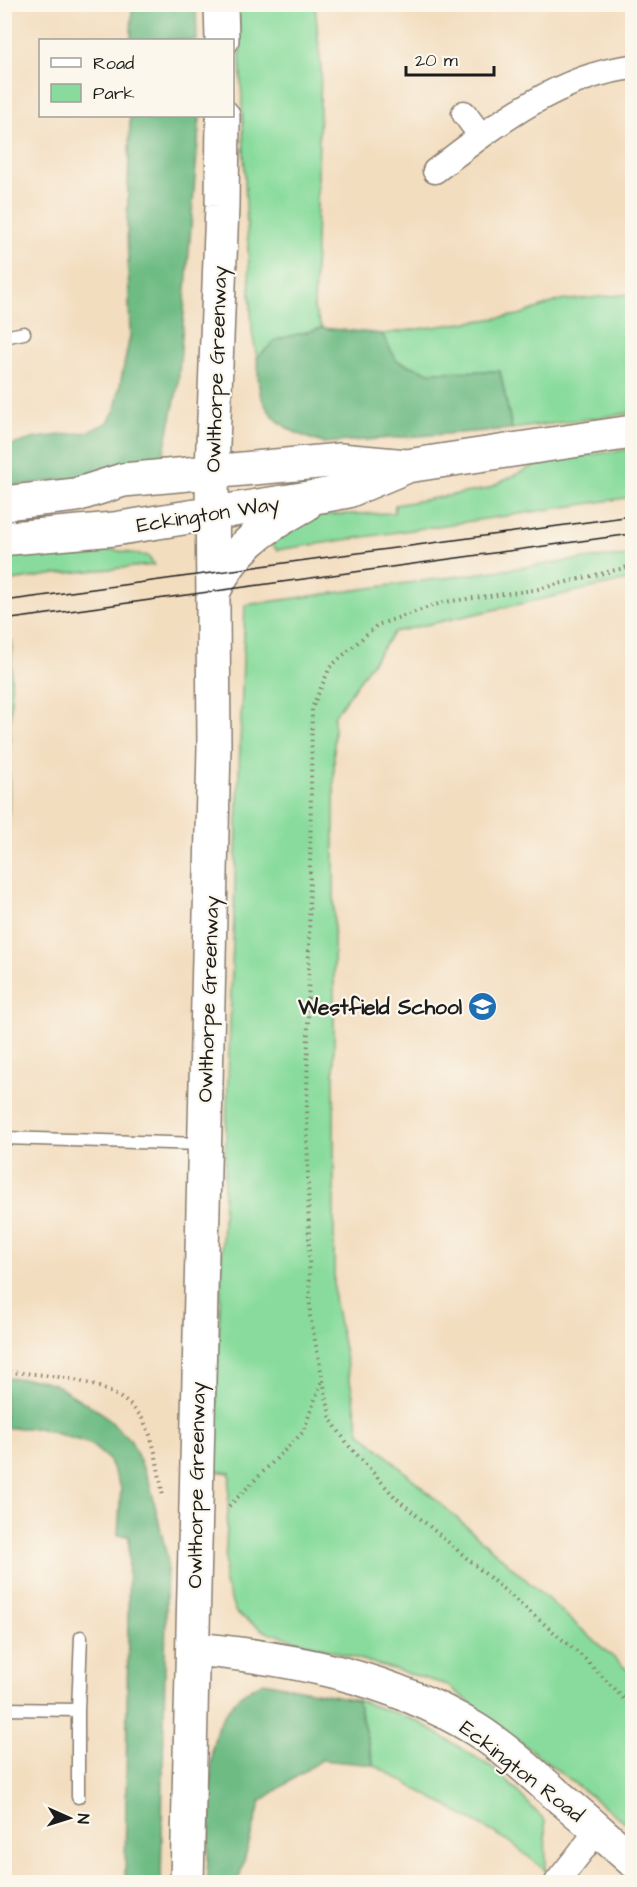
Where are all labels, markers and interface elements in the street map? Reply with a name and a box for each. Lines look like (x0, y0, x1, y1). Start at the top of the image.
legend (39, 39, 234, 117)
scale bar (406, 39, 494, 77)
text: 20 m (415, 48, 458, 73)
text: Road (93, 51, 134, 76)
text: Park (93, 81, 135, 106)
street label: Owlthorpe Greenway (198, 265, 237, 473)
street label: Eckington Way (135, 489, 282, 542)
street label: Owlthorpe Greenway (190, 895, 229, 1103)
school or university icon: Westfield School (467, 991, 499, 1023)
place label: Westfield School (297, 993, 463, 1022)
street label: Owlthorpe Greenway (180, 1381, 215, 1589)
street label: Eckington Road (452, 1714, 590, 1831)
north arrow (39, 1788, 99, 1848)
text: N (72, 1813, 94, 1824)

